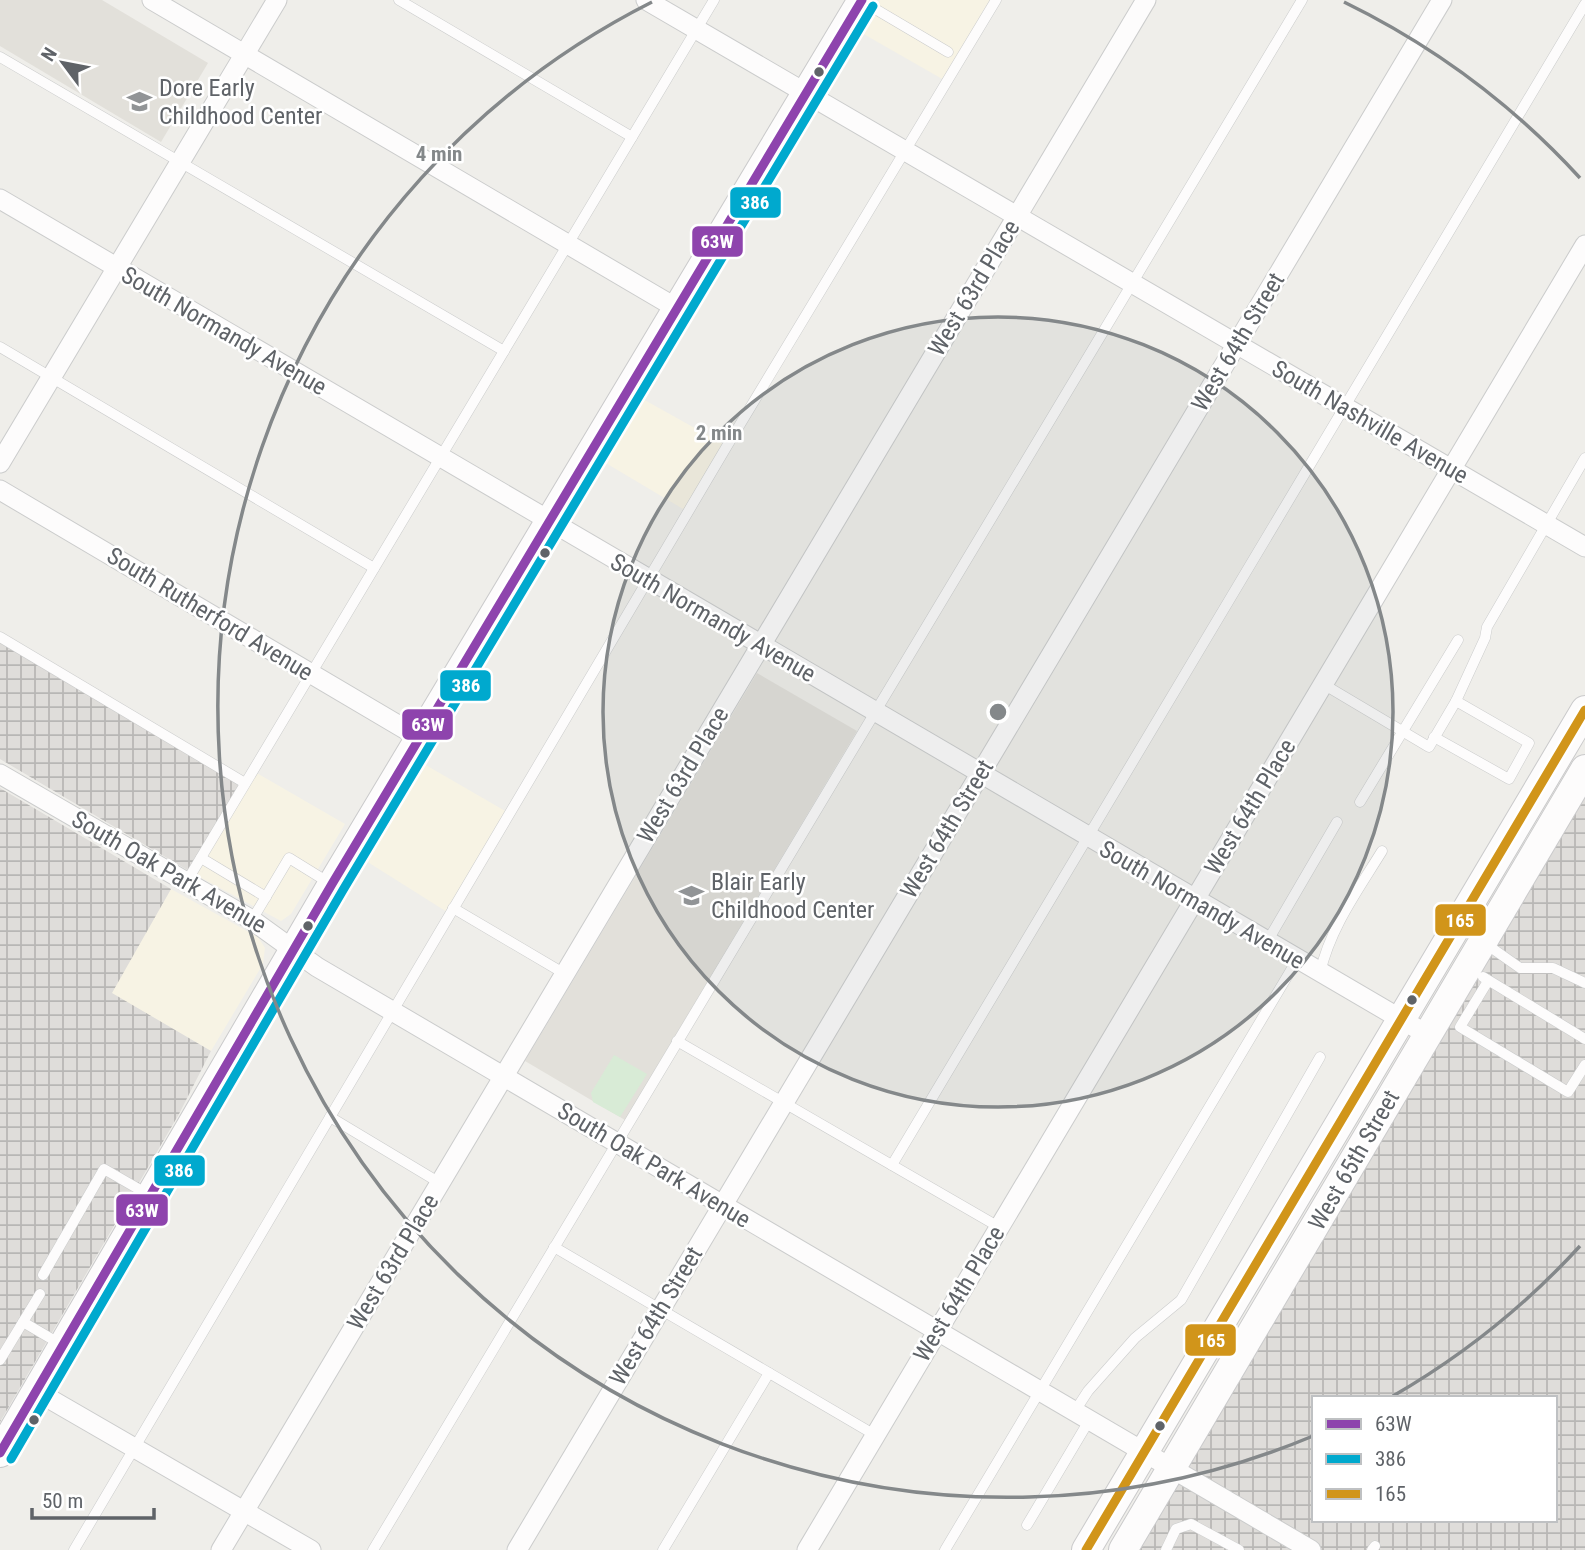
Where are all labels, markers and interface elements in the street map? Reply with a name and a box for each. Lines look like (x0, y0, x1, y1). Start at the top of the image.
north arrow (28, 28, 98, 98)
text: N (36, 43, 62, 65)
unlabelled marker (812, 65, 826, 79)
place label: Dore Early Childhood Center (159, 74, 322, 130)
school or university icon: Dore Early Childhood Center (125, 88, 153, 116)
text: 4 min (416, 142, 462, 166)
line badge: 386 (729, 186, 782, 219)
text: 386 (741, 191, 769, 214)
street label: West 63rd Place (922, 215, 1026, 361)
line badge: 63W (691, 225, 744, 258)
text: 63W (700, 230, 734, 253)
street label: South Normandy Avenue (116, 261, 332, 401)
street label: West 64th Street (1186, 268, 1290, 416)
street label: South Nashville Avenue (1267, 354, 1473, 490)
text: 2 min (696, 421, 742, 445)
street label: South Rutherford Avenue (102, 541, 318, 687)
unlabelled marker (538, 546, 552, 560)
street label: South Normandy Avenue (605, 548, 821, 688)
line badge: 386 (439, 669, 492, 702)
text: 386 (452, 674, 480, 697)
centre of rings (986, 700, 1010, 724)
street label: West 63rd Place (631, 702, 735, 848)
line badge: 63W (401, 708, 454, 741)
text: 63W (411, 713, 445, 736)
street label: West 64th Place (1199, 734, 1301, 880)
street label: West 64th Street (895, 755, 999, 903)
street label: South Oak Park Avenue (67, 805, 271, 939)
street label: South Normandy Avenue (1094, 835, 1310, 975)
place label: Blair Early Childhood Center (711, 868, 874, 924)
school or university icon: Blair Early Childhood Center (677, 882, 705, 910)
line badge: 165 (1434, 903, 1487, 937)
text: 165 (1446, 909, 1474, 932)
unlabelled marker (301, 919, 315, 933)
unlabelled marker (1405, 993, 1419, 1007)
street label: West 65th Street (1303, 1085, 1405, 1235)
street label: South Oak Park Avenue (553, 1096, 755, 1234)
line badge: 386 (153, 1154, 206, 1187)
text: 386 (165, 1159, 193, 1182)
street label: West 63rd Place (341, 1189, 445, 1335)
line badge: 63W (115, 1193, 169, 1227)
text: 63W (125, 1199, 159, 1222)
street label: West 64th Place (908, 1221, 1010, 1367)
street label: West 64th Street (604, 1242, 708, 1390)
line badge: 165 (1184, 1323, 1237, 1357)
text: 165 (1197, 1329, 1225, 1352)
legend (1312, 1396, 1557, 1522)
text: 63W (1375, 1412, 1412, 1436)
unlabelled marker (27, 1413, 41, 1427)
unlabelled marker (1153, 1419, 1167, 1433)
text: 386 (1375, 1447, 1406, 1471)
scale bar (32, 1476, 154, 1520)
text: 165 (1375, 1482, 1406, 1506)
text: 50 m (42, 1489, 83, 1513)

